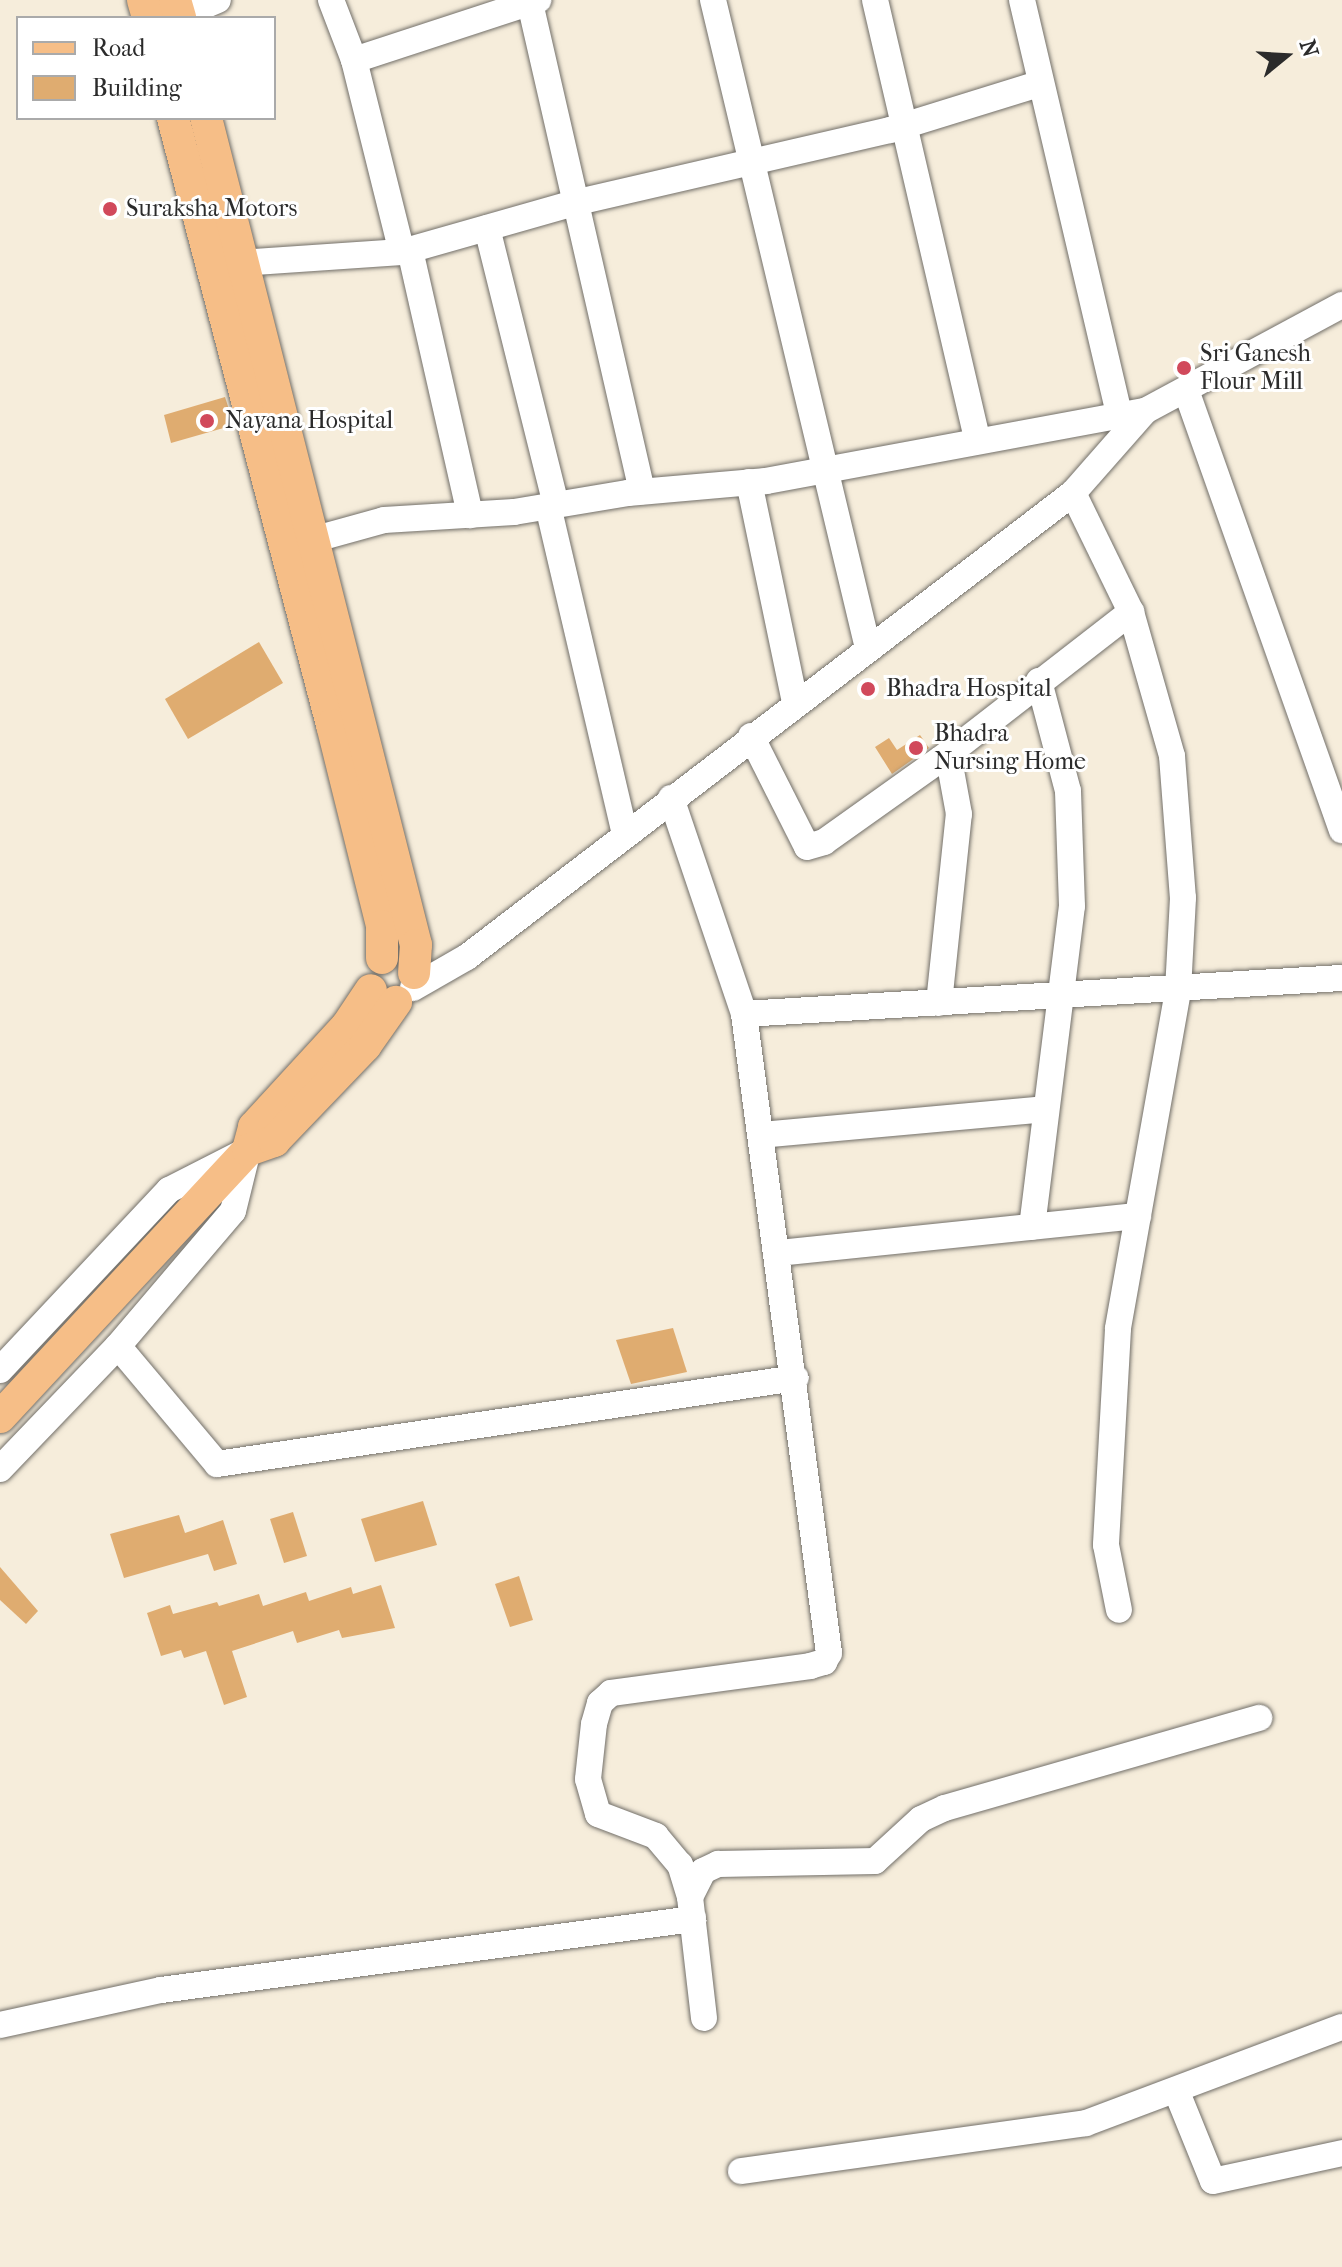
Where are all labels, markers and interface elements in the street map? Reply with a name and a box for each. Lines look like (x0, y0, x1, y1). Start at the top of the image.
legend (16, 16, 276, 120)
north arrow (1246, 16, 1326, 96)
text: Road (92, 34, 145, 62)
text: N (1294, 37, 1324, 61)
text: Building (92, 74, 182, 102)
place label: Suraksha Motors (126, 195, 297, 223)
marker: Suraksha Motors (101, 200, 119, 218)
place label: Sri Ganesh Flour Mill (1200, 340, 1311, 396)
marker: Sri Ganesh Flour Mill (1175, 359, 1193, 377)
place label: Nayana Hospital (225, 407, 393, 435)
marker: Nayana Hospital (196, 410, 218, 432)
place label: Bhadra Hospital (886, 675, 1052, 703)
marker: Bhadra Hospital (857, 678, 879, 700)
place label: Bhadra Nursing Home (934, 720, 1086, 776)
marker: Bhadra Nursing Home (905, 737, 927, 759)

